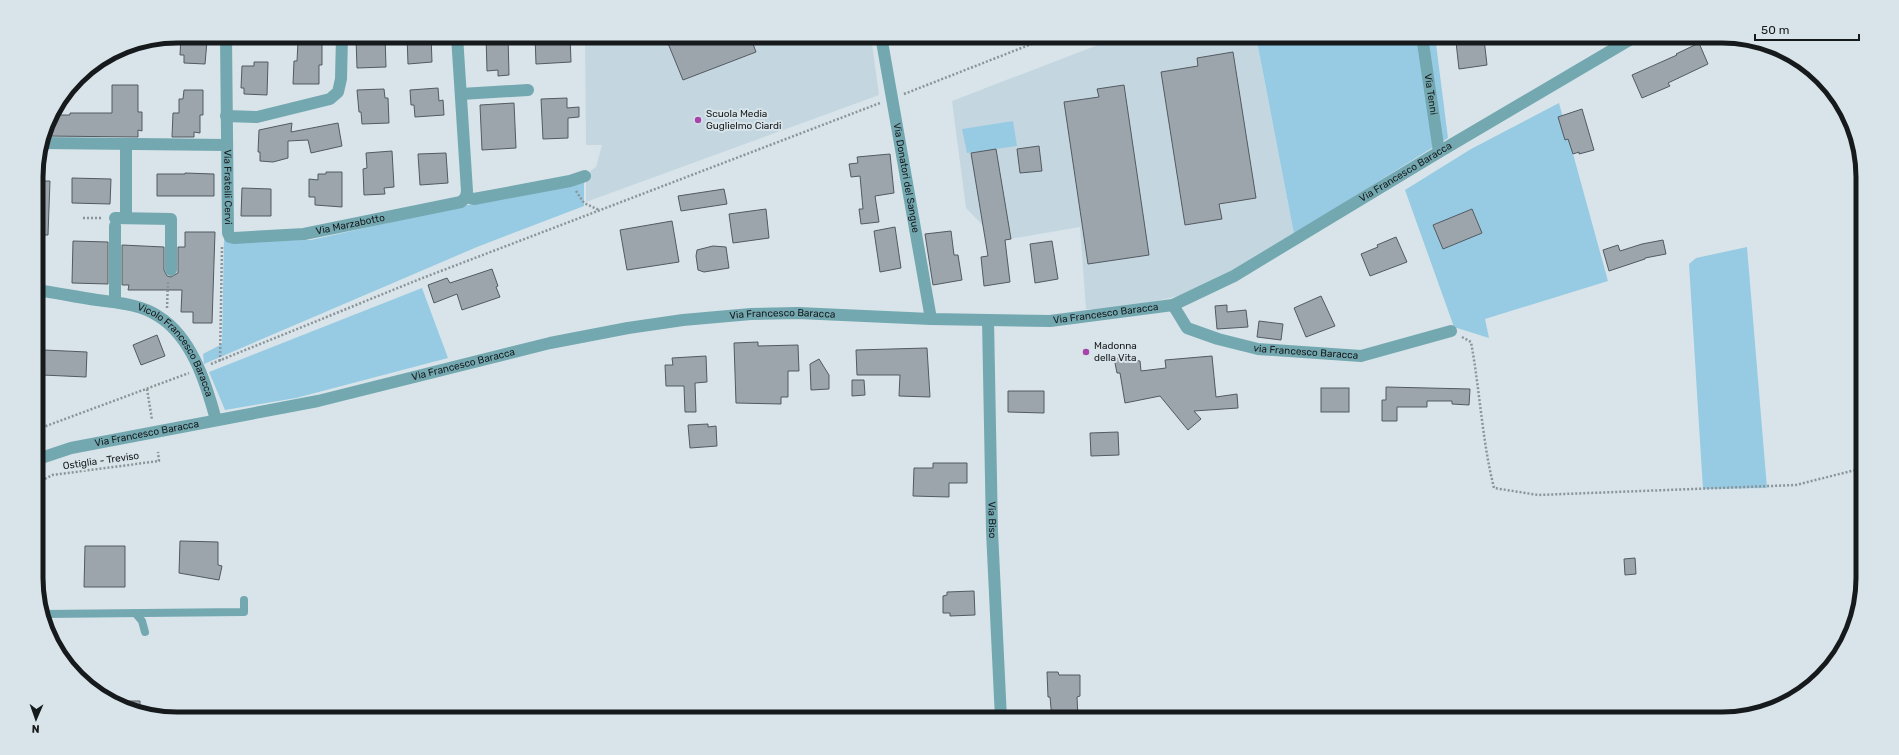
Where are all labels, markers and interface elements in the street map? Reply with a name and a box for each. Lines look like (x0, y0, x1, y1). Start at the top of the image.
scale bar (1755, 16, 1859, 42)
text: 50 m (1761, 23, 1789, 37)
street label: Via Tenni (1422, 73, 1440, 116)
place label: Scuola Media Guglielmo Ciardi (706, 108, 781, 132)
marker: Scuola Media Guglielmo Ciardi (693, 115, 703, 125)
street label: Via Donatori del Sangue (890, 122, 922, 234)
street label: Via Francesco Baracca (1357, 140, 1454, 205)
street label: Via Fratelli Cervi (221, 149, 234, 225)
street label: Via Marzabotto (315, 212, 386, 237)
street label: Vicolo Francesco Baracca (136, 301, 215, 398)
street label: Via Francesco Baracca (1052, 301, 1159, 327)
street label: Via Francesco Baracca (729, 307, 836, 322)
place label: Madonna della Vita (1094, 340, 1137, 364)
street label: via Francesco Baracca (1252, 342, 1359, 362)
street label: Via Francesco Baracca (410, 346, 516, 383)
marker: Madonna della Vita (1081, 347, 1091, 357)
street label: Via Francesco Baracca (94, 418, 200, 449)
street label: Ostiglia - Treviso (62, 450, 140, 472)
street label: Via Biso (985, 501, 998, 539)
north arrow (16, 699, 56, 739)
text: N (31, 722, 40, 735)

